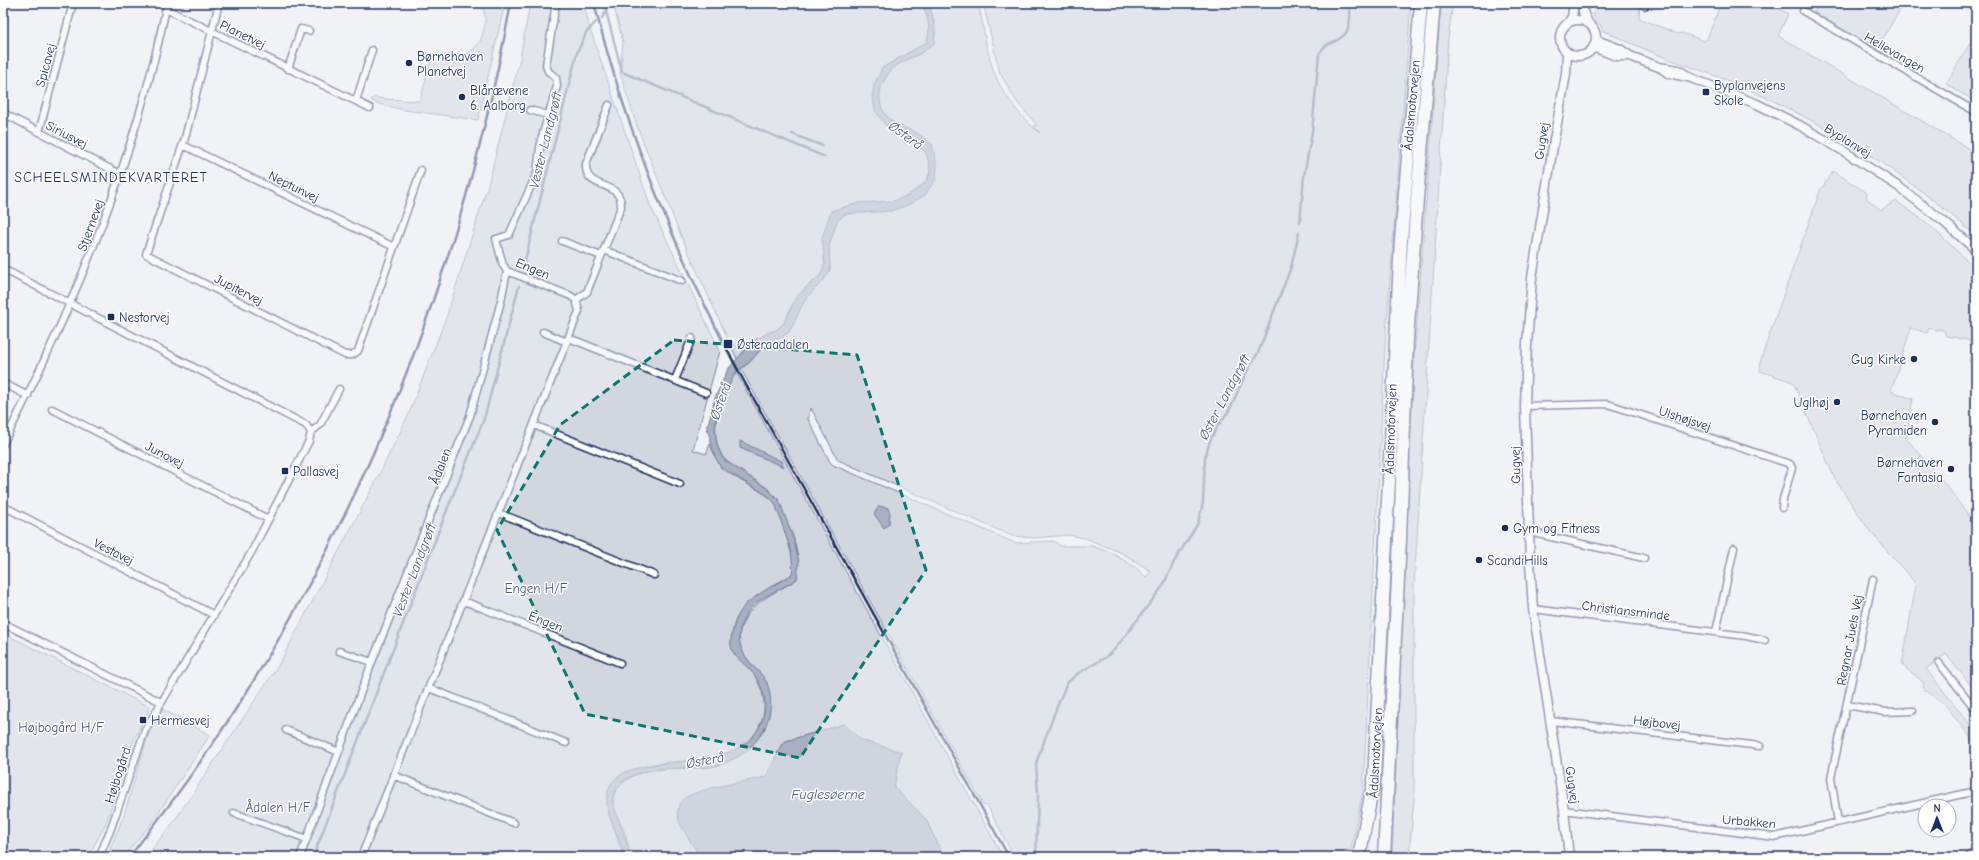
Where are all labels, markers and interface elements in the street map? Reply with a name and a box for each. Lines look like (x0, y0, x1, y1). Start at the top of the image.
street label: Planetvej (217, 17, 268, 52)
street label: Hellevangen (1862, 29, 1928, 76)
street label: Spicavej (32, 42, 59, 89)
place label: Børnehaven Planetvej (417, 49, 483, 79)
marker: Børnehaven Planetvej (404, 58, 414, 68)
street label: Ådalsmotorvejen (1399, 59, 1423, 151)
place label: Byplanvejens Skole (1714, 78, 1785, 108)
place label: Blårævene 6. Aalborg (470, 83, 529, 113)
marker: Byplanvejens Skole (1701, 87, 1711, 97)
water label: Vester Landgrøft (525, 89, 566, 190)
marker: Blårævene 6. Aalborg (457, 92, 467, 102)
water label: Østerå (885, 117, 926, 154)
street label: Siriusvej (43, 118, 90, 151)
street label: Byplanvej (1822, 120, 1874, 161)
street label: Gugvej (1531, 121, 1552, 161)
street label: Neptunvej (266, 168, 321, 205)
district label: SCHEELSMINDEKVARTERET (14, 169, 208, 186)
street label: Stjernevej (74, 197, 107, 253)
street label: Engen (513, 255, 552, 282)
street label: Jupitervej (212, 271, 265, 308)
place label: Nestorvej (119, 310, 170, 325)
marker: Nestorvej (106, 312, 116, 322)
place label: Østeraadalen (737, 337, 809, 352)
marker: Østeraadalen (722, 338, 734, 350)
water label: Øster Landgrøft (1195, 350, 1255, 443)
place label: Gug Kirke (1851, 352, 1906, 367)
marker: Gug Kirke (1909, 354, 1919, 364)
water label: Østerå (706, 380, 735, 422)
street label: Ådalsmotorvejen (1380, 383, 1400, 475)
place label: Uglhøj (1793, 395, 1829, 410)
marker: Uglhøj (1832, 397, 1842, 407)
street label: Ulshøjsvej (1657, 403, 1713, 434)
place label: Børnehaven Pyramiden (1861, 408, 1927, 438)
marker: Børnehaven Pyramiden (1930, 417, 1940, 427)
street label: Junovej (143, 438, 187, 470)
street label: Ådalen (426, 446, 454, 486)
street label: Gugvej (1508, 446, 1523, 484)
place label: Børnehaven Fantasia (1877, 455, 1943, 485)
place label: Pallasvej (293, 464, 339, 479)
marker: Børnehaven Fantasia (1946, 464, 1956, 474)
marker: Pallasvej (280, 466, 290, 476)
water label: Vester Landgrøft (389, 519, 441, 619)
place label: Gym og Fitness (1513, 521, 1600, 536)
marker: Gym og Fitness (1500, 523, 1510, 533)
street label: Vestavej (91, 535, 136, 568)
place label: ScandiHills (1487, 553, 1548, 568)
marker: ScandiHills (1474, 555, 1484, 565)
park label: Engen H/F (505, 581, 568, 596)
street label: Regnar Juels Vej (1833, 594, 1866, 687)
street label: Christiansminde (1581, 598, 1671, 623)
street label: Engen (526, 608, 565, 635)
street label: Ådalsmotorvejen (1365, 707, 1385, 799)
street label: Højbovej (1632, 712, 1682, 733)
place label: Hermesvej (151, 713, 210, 728)
marker: Hermesvej (138, 715, 148, 725)
park label: Højbogård H/F (18, 720, 104, 735)
street label: Højbogård (101, 745, 134, 805)
water label: Østerå (685, 749, 725, 772)
street label: Gugvej (1562, 765, 1583, 805)
water label: Fuglesøerne (791, 786, 865, 803)
north arrow (1917, 798, 1957, 838)
park label: Ådalen H/F (246, 799, 311, 815)
text: N (1933, 802, 1941, 815)
street label: Urbakken (1721, 812, 1776, 831)

